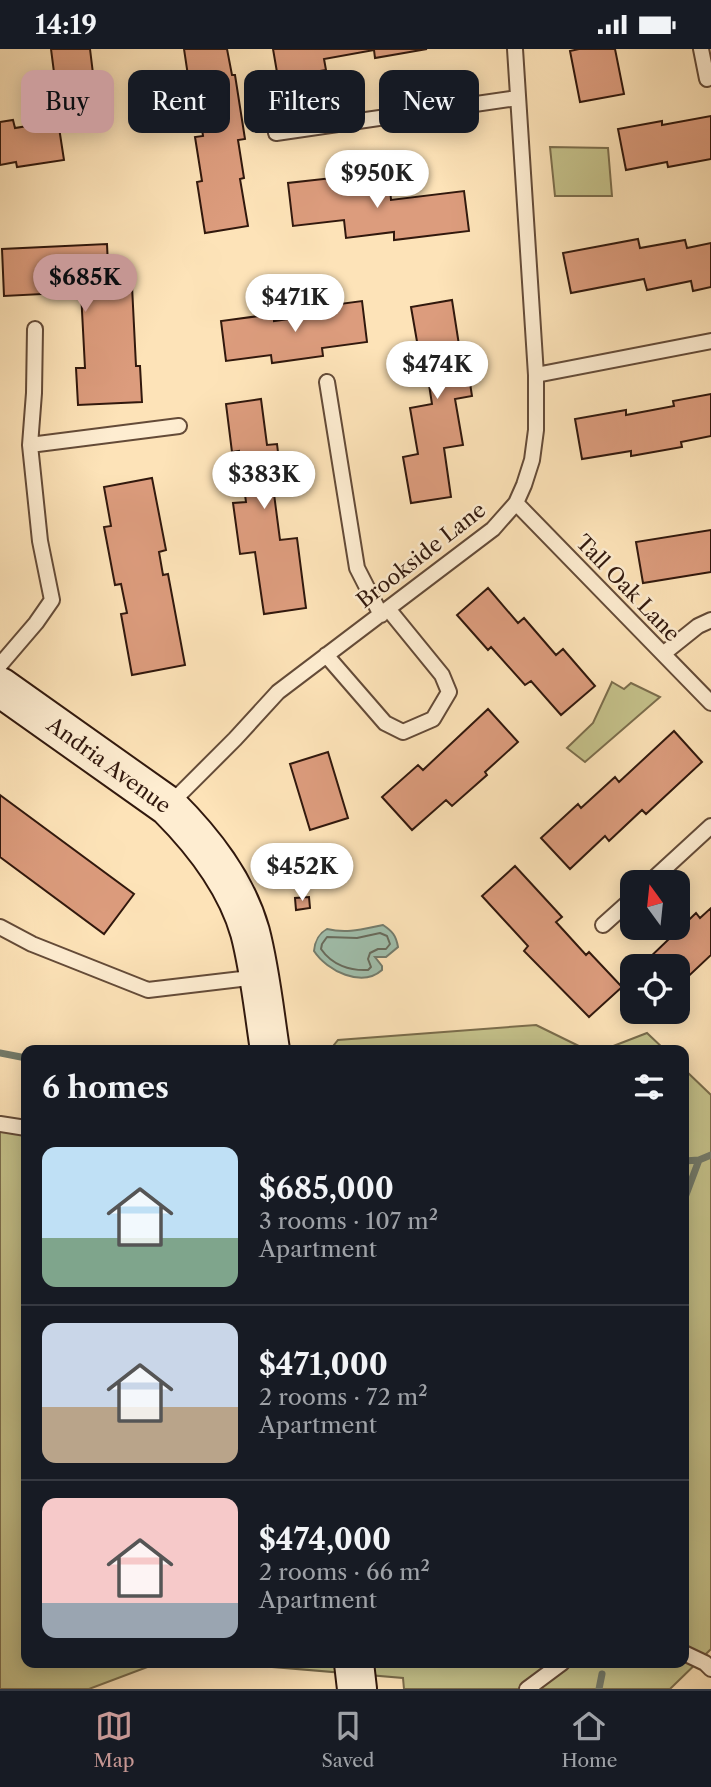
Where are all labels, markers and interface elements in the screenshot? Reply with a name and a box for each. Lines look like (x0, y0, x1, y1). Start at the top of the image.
text: 14:19 (35, 9, 97, 41)
chip: Buy (21, 70, 114, 133)
chip: Rent (128, 70, 230, 133)
chip: Filters (244, 70, 365, 133)
chip: New (379, 70, 479, 133)
pin: $950K (328, 151, 426, 210)
text: $950K (341, 159, 413, 187)
pin: $685K (36, 254, 134, 314)
text: $685K (49, 263, 121, 291)
pin: $471K (246, 275, 344, 334)
text: $471K (261, 283, 329, 311)
pin: $474K (388, 341, 486, 401)
text: $474K (402, 350, 472, 378)
pin: $383K (215, 451, 313, 511)
text: $383K (228, 460, 300, 488)
street label: Brookside Lane (352, 497, 490, 613)
street label: Tall Oak Lane (571, 530, 685, 646)
street label: Andria Avenue (41, 711, 176, 818)
pin: $452K (253, 843, 351, 903)
text: $452K (266, 852, 338, 880)
north arrow (620, 870, 690, 940)
map controls (620, 870, 690, 1024)
button: locate (620, 954, 690, 1024)
icon: filters (630, 1068, 668, 1106)
text: 6 homes (42, 1069, 169, 1106)
text: $685,000 (259, 1170, 394, 1207)
icon: home (98, 1175, 182, 1259)
text: 3 rooms · 107 m² (259, 1207, 438, 1235)
text: Apartment (259, 1235, 377, 1263)
text: $471,000 (259, 1346, 388, 1383)
icon: home (98, 1351, 182, 1435)
text: 2 rooms · 72 m² (259, 1383, 428, 1411)
text: Apartment (259, 1411, 377, 1439)
text: $474,000 (259, 1521, 391, 1558)
icon: home (98, 1526, 182, 1610)
text: 2 rooms · 66 m² (259, 1558, 430, 1586)
text: Apartment (259, 1586, 377, 1614)
tab: Map (94, 1707, 134, 1772)
tab: Saved (322, 1707, 374, 1772)
tab: Home (562, 1707, 617, 1772)

